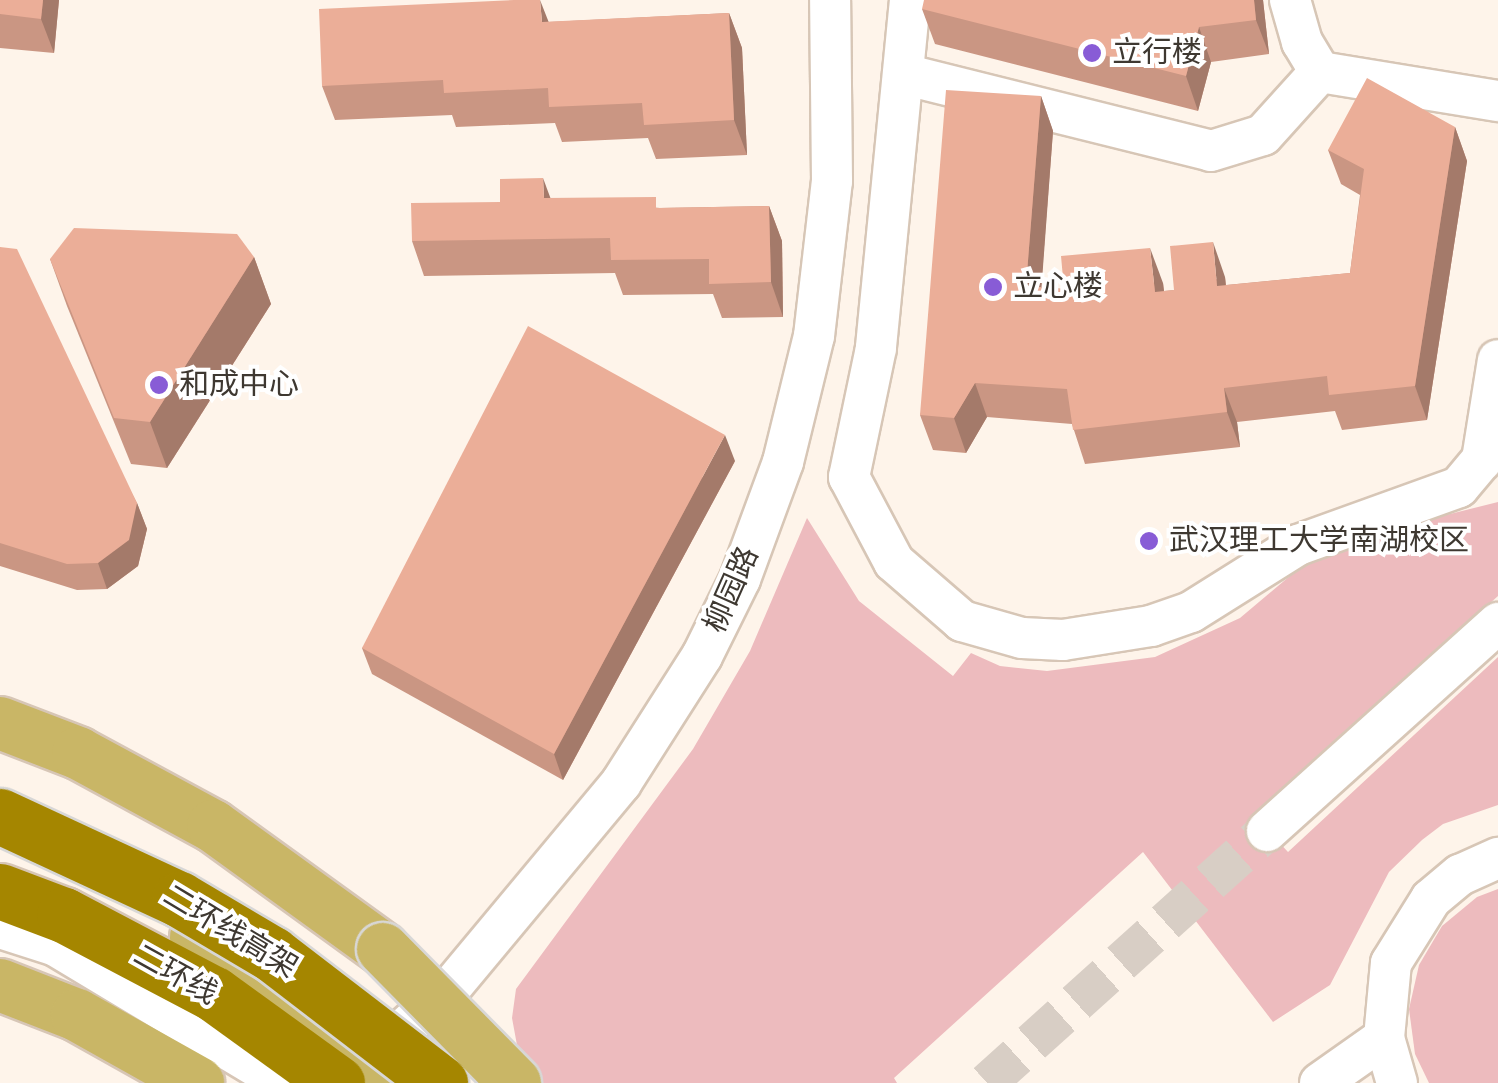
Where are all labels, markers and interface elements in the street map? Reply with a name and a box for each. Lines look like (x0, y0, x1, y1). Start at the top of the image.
place label: 立行楼 (1112, 35, 1202, 71)
marker: 立行楼 (1081, 42, 1103, 64)
place label: 立心楼 (1013, 269, 1103, 305)
marker: 立心楼 (982, 276, 1004, 298)
place label: 和成中心 (179, 367, 299, 403)
marker: 和成中心 (148, 374, 170, 396)
place label: 武汉理工大学南湖校区 (1169, 523, 1469, 559)
marker: 武汉理工大学南湖校区 (1138, 530, 1160, 552)
street label: 柳园路 (697, 542, 767, 638)
street label: 二环线高架 (156, 878, 304, 986)
street label: 二环线 (127, 937, 223, 1013)

